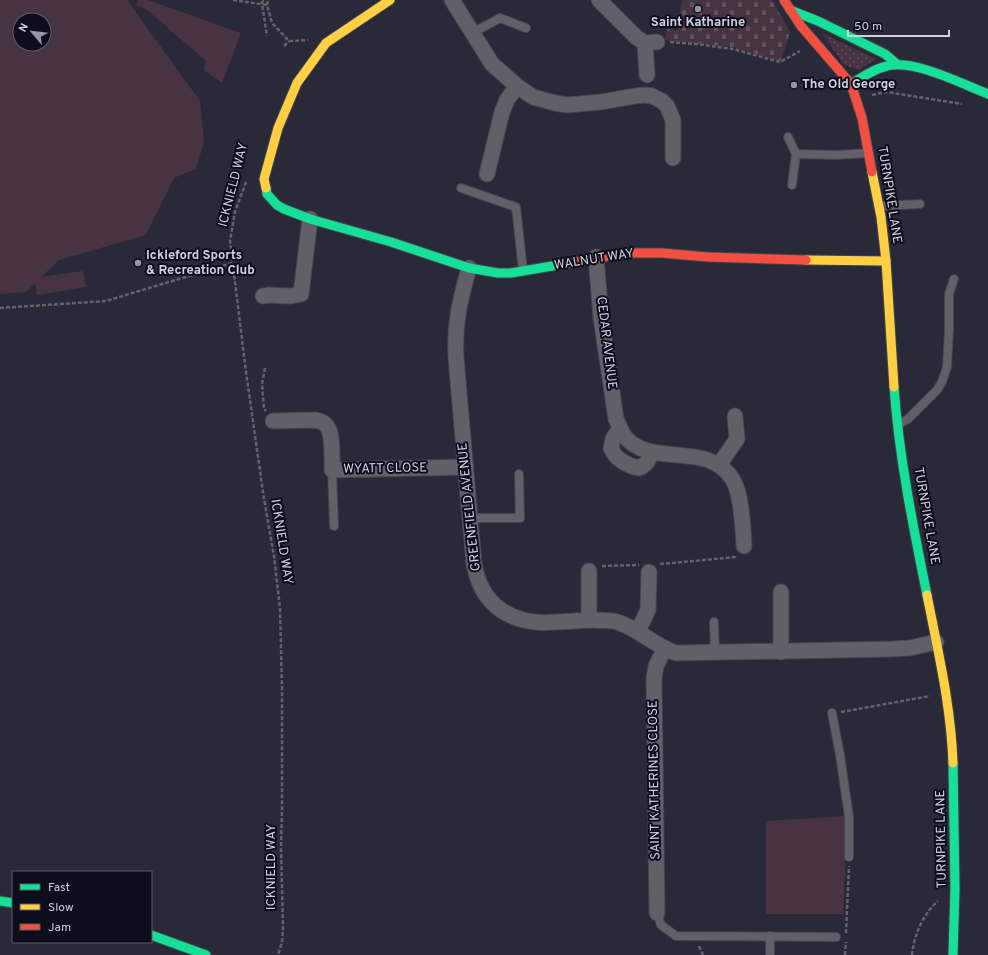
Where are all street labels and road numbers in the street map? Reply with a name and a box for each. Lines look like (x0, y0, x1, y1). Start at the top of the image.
street label: ICKNIELD WAY (216, 141, 252, 229)
street label: TURNPIKE LANE (873, 145, 905, 245)
street label: WALNUT WAY (553, 246, 635, 274)
street label: CEDAR AVENUE (592, 296, 620, 390)
street label: GREENFIELD AVENUE (455, 442, 485, 572)
street label: WYATT CLOSE (343, 460, 427, 478)
street label: TURNPIKE LANE (910, 466, 942, 566)
street label: ICKNIELD WAY (266, 498, 296, 586)
street label: SAINT KATHERINES CLOSE (646, 700, 664, 860)
street label: TURNPIKE LANE (933, 790, 951, 888)
street label: ICKNIELD WAY (264, 824, 280, 910)

